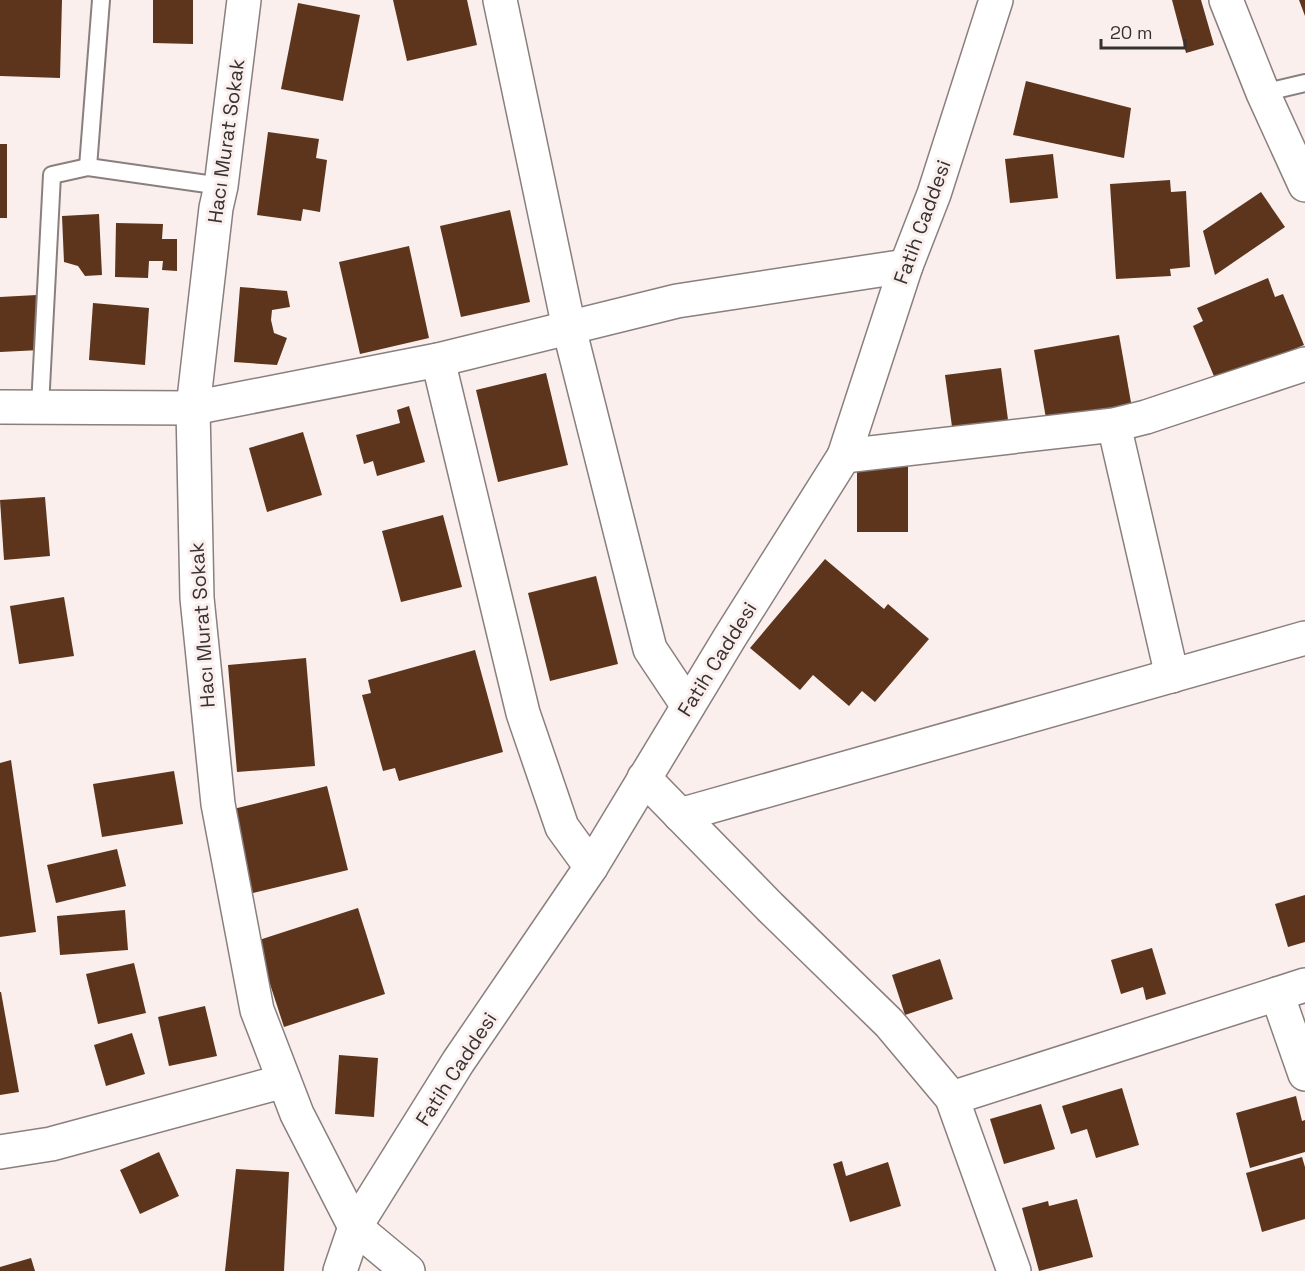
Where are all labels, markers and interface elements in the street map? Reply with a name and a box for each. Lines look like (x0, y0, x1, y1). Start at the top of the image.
scale bar (1101, 12, 1185, 50)
text: 20 m (1110, 21, 1153, 44)
street label: Hacı Murat Sokak (202, 57, 250, 225)
street label: Fatih Caddesi (888, 156, 956, 288)
street label: Hacı Murat Sokak (183, 541, 221, 709)
street label: Fatih Caddesi (671, 597, 763, 721)
street label: Fatih Caddesi (410, 1007, 502, 1131)

